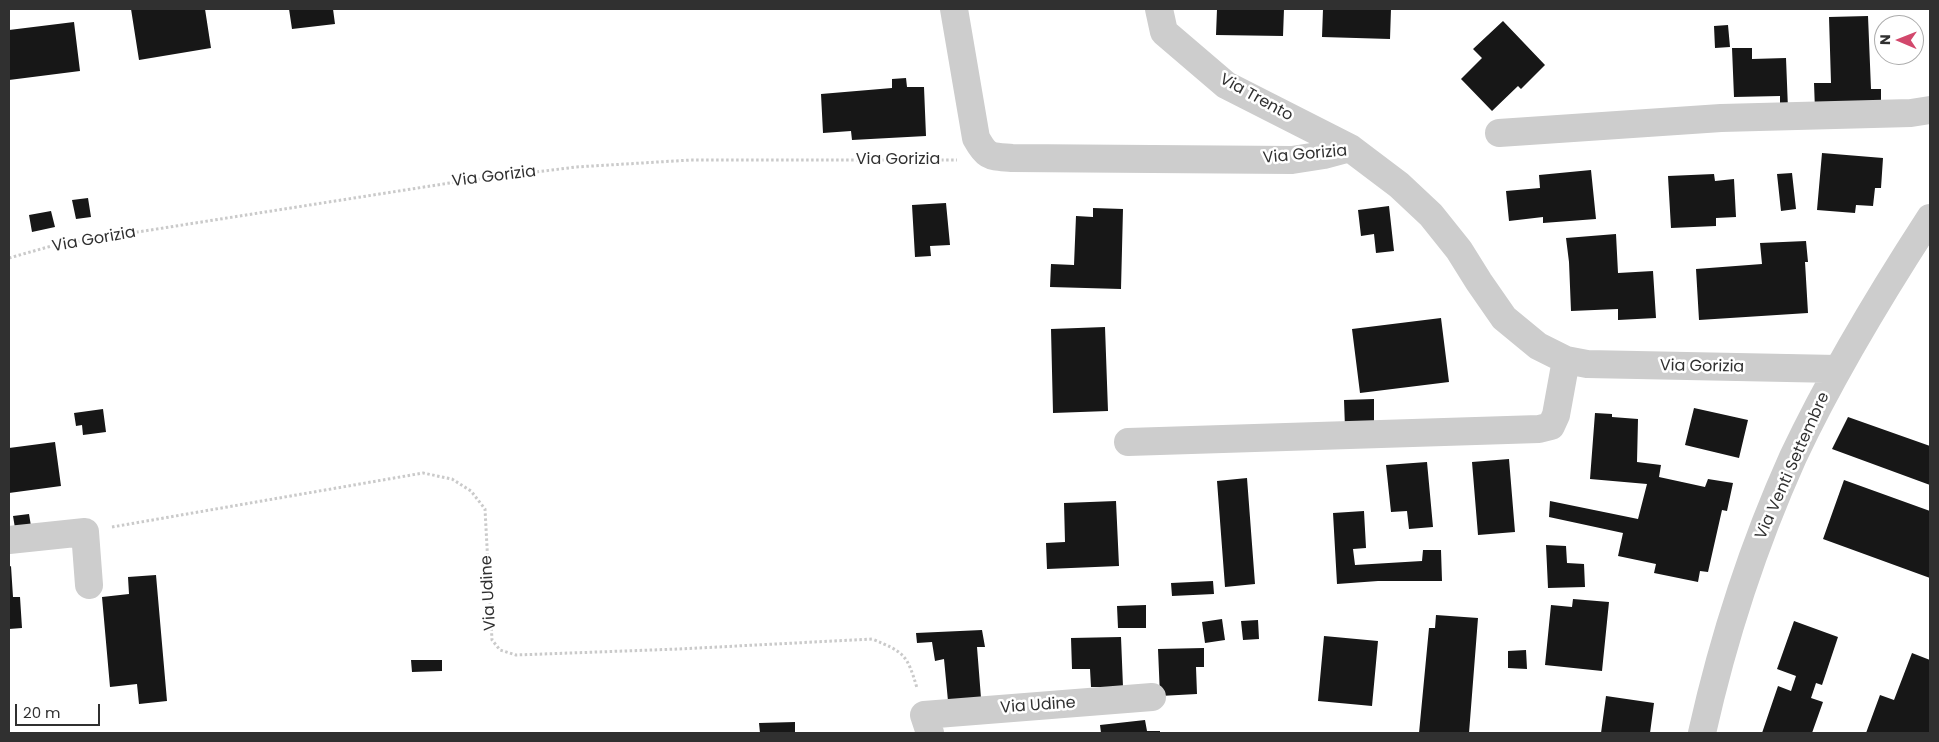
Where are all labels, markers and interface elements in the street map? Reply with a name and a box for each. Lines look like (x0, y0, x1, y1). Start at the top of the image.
north arrow (1874, 15, 1924, 65)
text: N (1875, 34, 1895, 45)
street label: Via Trento (1216, 70, 1296, 126)
street label: Via Gorizia (1262, 142, 1348, 168)
street label: Via Gorizia (856, 150, 940, 170)
street label: Via Gorizia (451, 162, 537, 192)
street label: Via Gorizia (51, 223, 137, 257)
street label: Via Gorizia (1660, 357, 1744, 377)
street label: Via Venti Settembre (1752, 390, 1834, 542)
street label: Via Udine (477, 555, 501, 631)
scale bar (18, 694, 102, 726)
street label: Via Udine (1000, 694, 1076, 718)
text: 20 m (23, 702, 61, 723)

